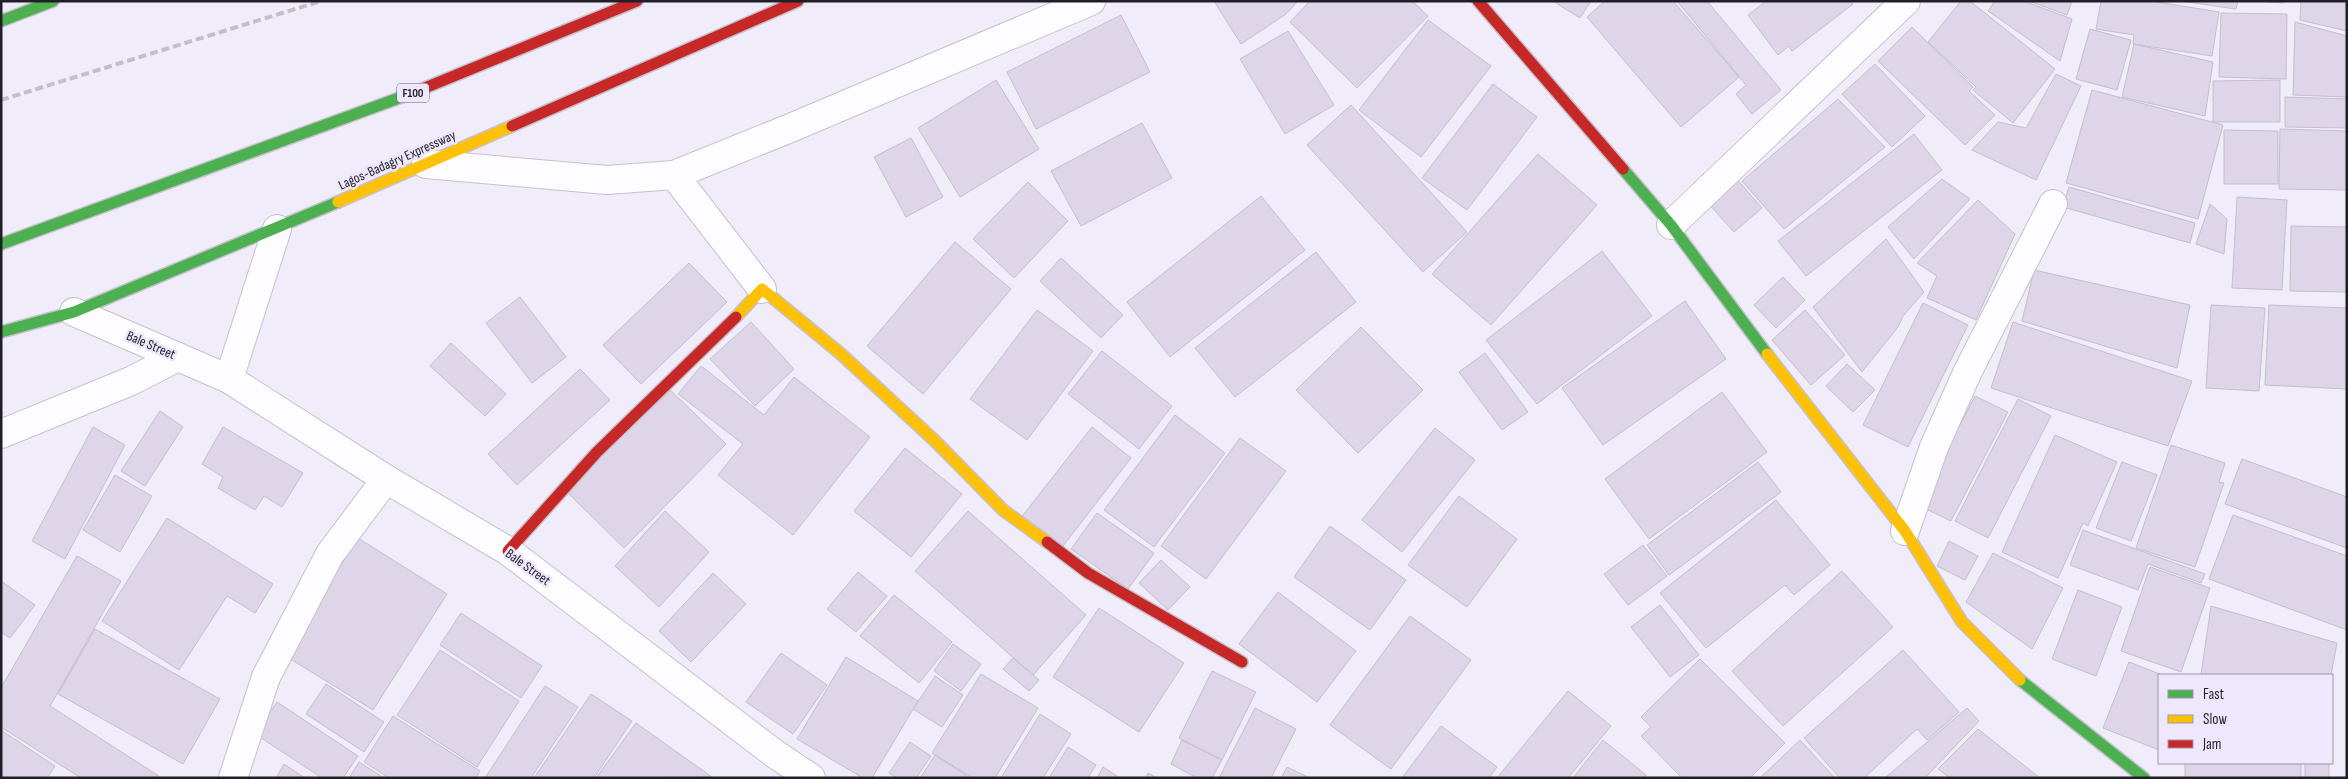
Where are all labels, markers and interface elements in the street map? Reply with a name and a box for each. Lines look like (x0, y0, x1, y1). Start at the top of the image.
road number: F100 (397, 84, 429, 102)
street label: Lagos-Badagry Expressway (336, 126, 459, 194)
street label: Bale Street (124, 327, 178, 363)
street label: Bale Street (502, 545, 554, 589)
legend (2158, 674, 2333, 764)
text: Fast (2203, 685, 2225, 704)
text: Slow (2203, 710, 2227, 729)
text: Jam (2202, 735, 2221, 754)

